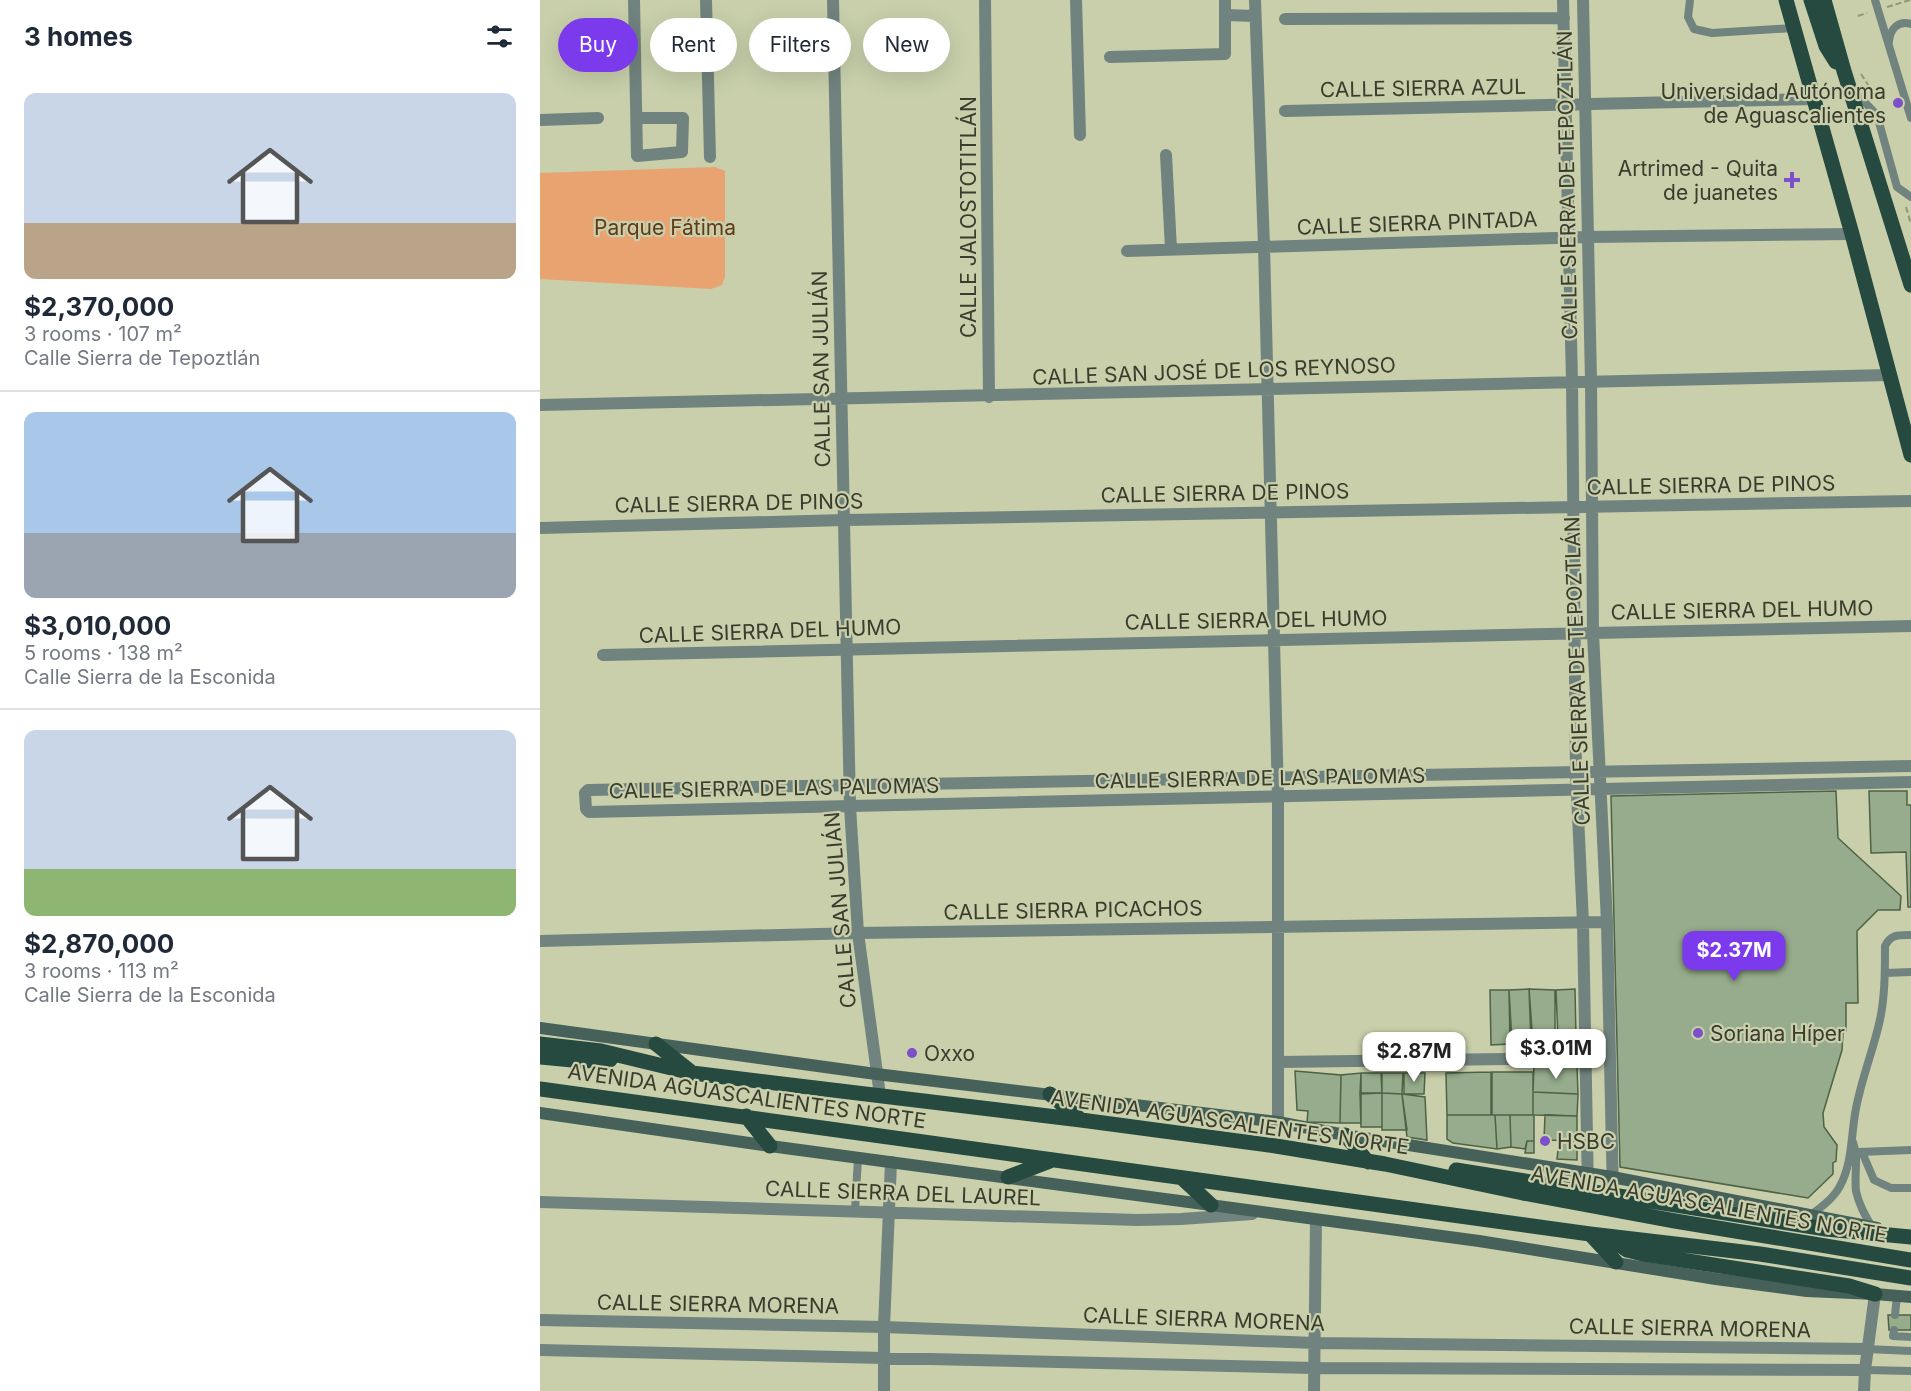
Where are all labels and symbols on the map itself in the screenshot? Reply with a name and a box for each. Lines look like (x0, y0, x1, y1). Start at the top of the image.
street label: CALLE SIERRA DE TEPOZTLÁN (1551, 30, 1582, 340)
street label: CALLE SIERRA AZUL (1320, 74, 1526, 102)
place label: Universidad Autónoma de Aguascalientes (1660, 79, 1886, 128)
street label: CALLE JALOSTOTITLÁN (955, 96, 981, 338)
marker: Universidad Autónoma de Aguascalientes (1891, 96, 1905, 110)
place label: Artrimed - Quita de juanetes (1618, 156, 1778, 205)
marker: Artrimed - Quita de juanetes (1783, 171, 1801, 189)
street label: CALLE SIERRA PINTADA (1296, 206, 1538, 240)
park label: Parque Fátima (594, 215, 736, 240)
street label: CALLE SAN JULIÁN (806, 270, 835, 468)
street label: CALLE SAN JOSÉ DE LOS REYNOSO (1032, 351, 1396, 390)
street label: CALLE SIERRA DE PINOS (1586, 470, 1836, 500)
street label: CALLE SIERRA DE PINOS (1100, 478, 1350, 508)
street label: CALLE SIERRA DE PINOS (614, 488, 864, 518)
street label: CALLE SIERRA DE TEPOZTLÁN (1558, 516, 1595, 826)
street label: CALLE SIERRA DEL HUMO (1610, 595, 1874, 625)
street label: CALLE SIERRA DEL HUMO (1124, 605, 1388, 635)
street label: CALLE SIERRA DEL HUMO (638, 614, 902, 648)
street label: CALLE SIERRA DE LAS PALOMAS (1094, 763, 1426, 793)
street label: CALLE SIERRA DE LAS PALOMAS (608, 773, 940, 803)
street label: CALLE SAN JULIÁN (818, 811, 861, 1009)
street label: CALLE SIERRA PICACHOS (943, 895, 1203, 925)
pin: $2.37M (1685, 931, 1783, 982)
place label: Soriana Híper (1710, 1021, 1845, 1046)
marker: Soriana Híper (1691, 1026, 1705, 1040)
pin: $3.01M (1507, 1029, 1605, 1080)
pin: $2.87M (1365, 1032, 1463, 1083)
place label: Oxxo (924, 1041, 975, 1066)
marker: Oxxo (905, 1046, 919, 1060)
street label: AVENIDA AGUASCALIENTES NORTE (566, 1058, 928, 1134)
street label: AVENIDA AGUASCALIENTES NORTE (1049, 1084, 1411, 1160)
place label: HSBC (1557, 1129, 1615, 1154)
marker: HSBC (1538, 1134, 1552, 1148)
street label: AVENIDA AGUASCALIENTES NORTE (1529, 1160, 1889, 1248)
street label: CALLE SIERRA DEL LAUREL (765, 1176, 1041, 1210)
street label: CALLE SIERRA MORENA (597, 1289, 839, 1319)
street label: CALLE SIERRA MORENA (1082, 1302, 1326, 1336)
street label: CALLE SIERRA MORENA (1569, 1313, 1811, 1343)

